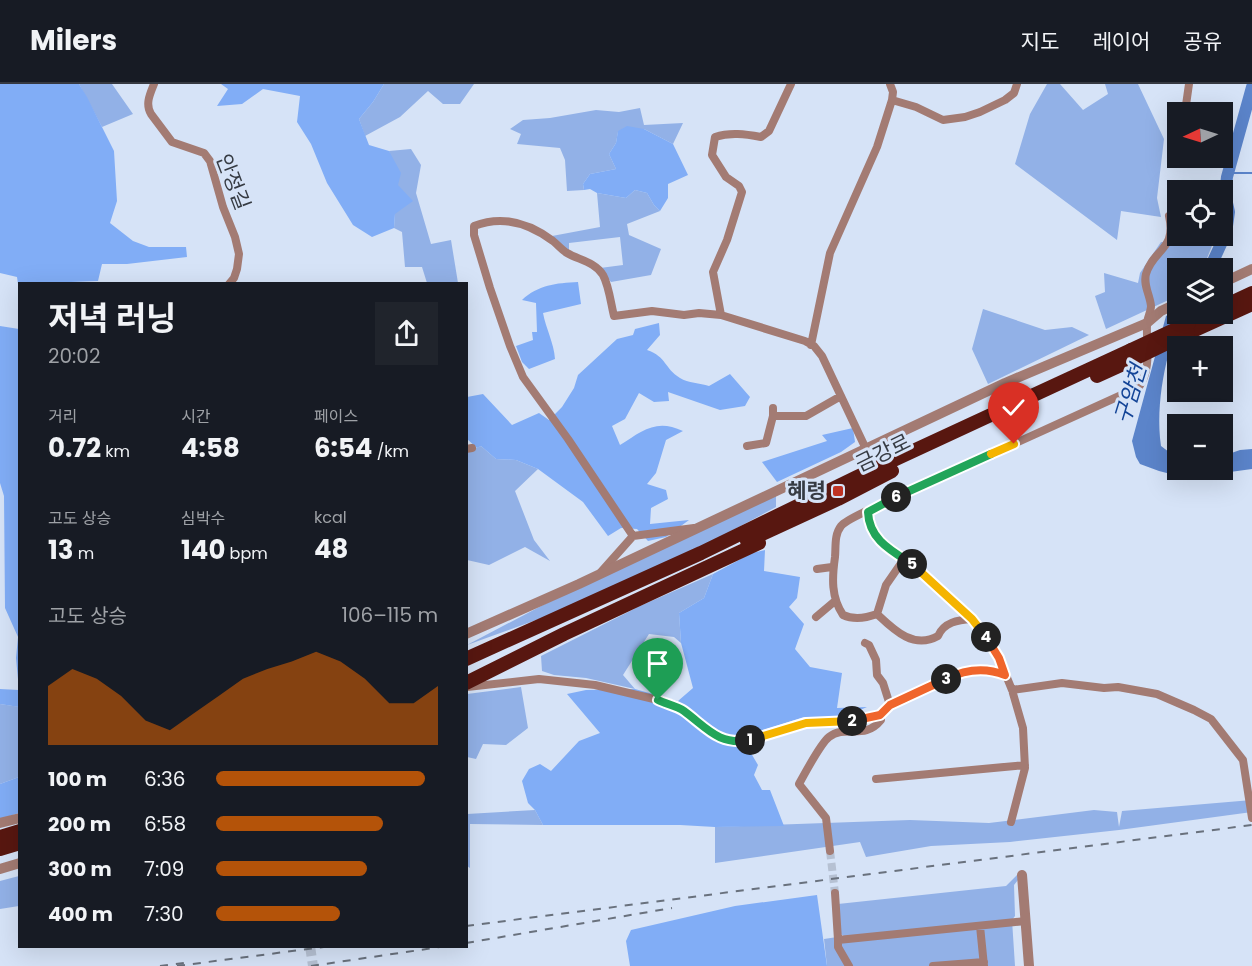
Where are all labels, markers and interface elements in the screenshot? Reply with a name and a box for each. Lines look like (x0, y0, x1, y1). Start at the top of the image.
text: Milers (30, 21, 117, 60)
text: 지도 (1021, 27, 1059, 56)
text: 레이어 (1092, 27, 1150, 56)
text: 공유 (1183, 27, 1222, 56)
north arrow (1167, 102, 1233, 168)
map controls (1167, 102, 1233, 480)
street label: 안정길 (210, 150, 257, 214)
button: locate (1167, 180, 1233, 246)
button: layers (1167, 258, 1233, 324)
text: 저녁 러닝 (48, 295, 176, 342)
button: share (375, 302, 438, 365)
button: + (1167, 336, 1233, 402)
text: 20:02 (48, 342, 100, 370)
water label: 구암천 (1107, 358, 1155, 428)
pin (988, 382, 1039, 444)
icon: check (997, 391, 1030, 424)
text: 거리 (48, 405, 77, 428)
text: 시간 (181, 405, 210, 428)
text: 페이스 (314, 405, 358, 428)
button: − (1167, 414, 1233, 480)
street label: 금강로 (850, 427, 915, 478)
text: 0.72 (48, 430, 101, 466)
text: 4:58 (181, 430, 240, 466)
text: 6:54 (314, 430, 372, 466)
text: km (101, 440, 130, 463)
text: /km (372, 440, 409, 463)
place label: 혜령 (787, 476, 826, 505)
pin: 6 (881, 482, 911, 512)
marker: 혜령 (831, 484, 845, 498)
text: 6 (891, 485, 901, 508)
text: kcal (314, 506, 347, 529)
text: 고도 상승 (48, 507, 111, 530)
text: 심박수 (181, 507, 225, 530)
text: 48 (314, 531, 348, 567)
text: 13 (48, 532, 74, 568)
text: 140 (181, 532, 225, 568)
text: m (74, 542, 94, 565)
text: bpm (225, 542, 268, 565)
pin: 5 (897, 549, 927, 579)
text: 5 (907, 552, 917, 575)
text: 106–115 m (342, 601, 438, 629)
text: 고도 상승 (48, 602, 127, 630)
pin: 4 (971, 622, 1001, 652)
text: 4 (981, 625, 991, 648)
pin (632, 638, 683, 700)
icon: arrive (641, 647, 674, 680)
pin: 3 (931, 664, 961, 694)
text: 3 (941, 667, 951, 690)
pin: 2 (837, 706, 867, 736)
text: 2 (847, 709, 857, 732)
pin: 1 (735, 725, 765, 755)
text: 1 (747, 728, 753, 751)
text: 100 m (48, 765, 107, 793)
text: 6:36 (144, 765, 185, 793)
text: 200 m (48, 810, 111, 838)
text: 6:58 (144, 810, 186, 838)
text: 300 m (48, 855, 112, 883)
text: 7:09 (144, 855, 184, 883)
text: 400 m (48, 900, 113, 928)
text: 7:30 (144, 900, 184, 928)

